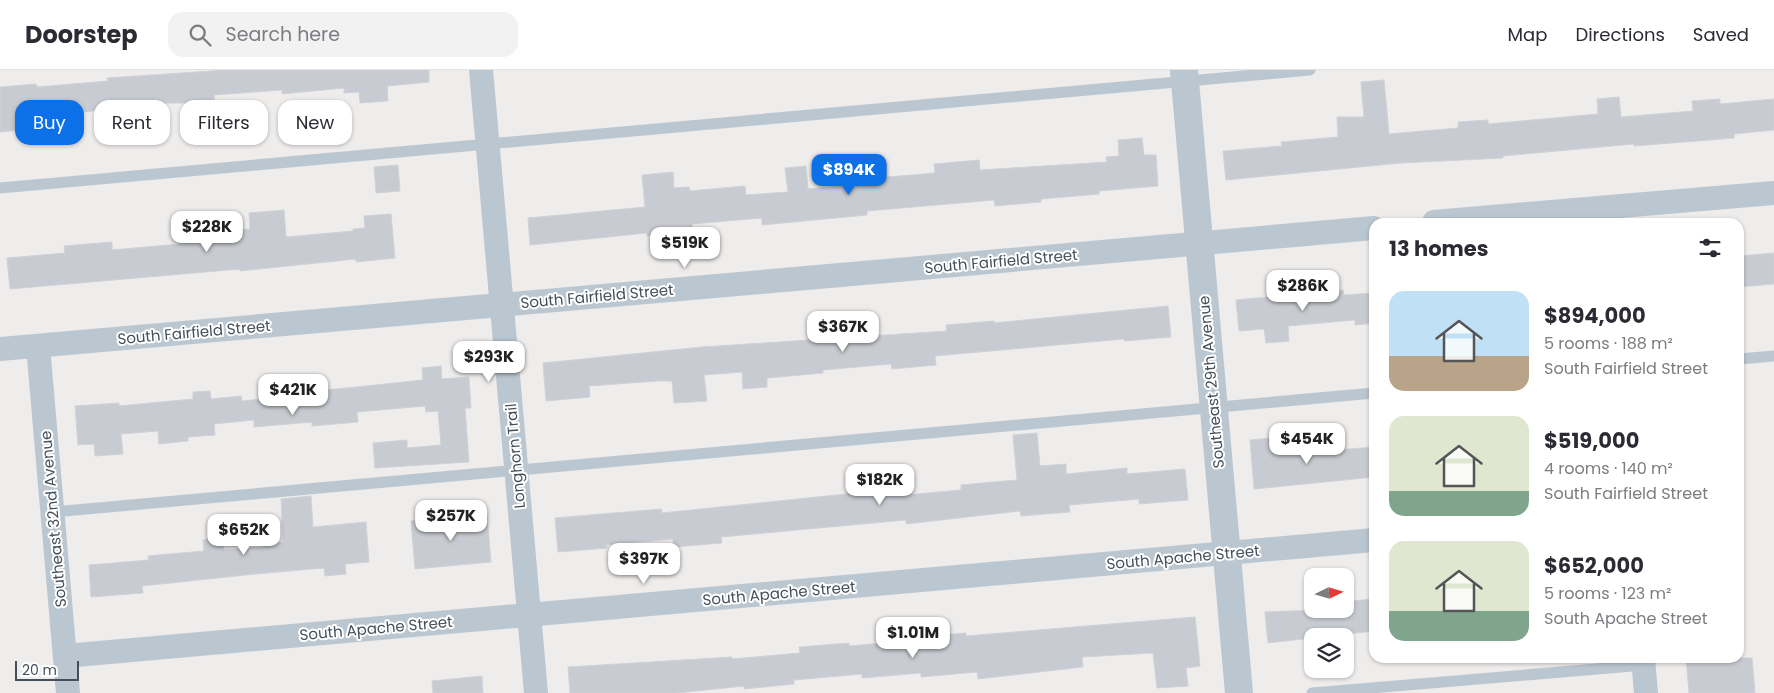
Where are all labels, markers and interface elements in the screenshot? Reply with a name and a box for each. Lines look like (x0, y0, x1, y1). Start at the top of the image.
search box (168, 12, 518, 57)
text: Doorstep (25, 18, 138, 51)
icon: search (186, 21, 214, 49)
text: Search here (226, 21, 340, 48)
text: Map (1508, 22, 1547, 47)
text: Directions (1575, 22, 1665, 47)
text: Saved (1693, 22, 1749, 47)
chip: Buy (15, 100, 84, 145)
chip: Rent (94, 100, 170, 145)
chip: Filters (180, 100, 268, 145)
chip: New (278, 100, 352, 145)
pin: $894K (814, 154, 884, 196)
text: $894K (823, 158, 875, 181)
pin: $228K (172, 210, 242, 253)
text: $228K (182, 215, 232, 238)
pin: $519K (650, 226, 720, 269)
text: $519K (661, 231, 709, 254)
text: 13 homes (1389, 234, 1488, 263)
icon: filters (1696, 234, 1724, 262)
street label: South Fairfield Street (924, 244, 1078, 278)
pin: $286K (1268, 270, 1338, 312)
text: $286K (1277, 274, 1329, 297)
street label: South Fairfield Street (520, 279, 674, 313)
street label: Southeast 29th Avenue (1193, 295, 1229, 469)
text: $894,000 (1544, 301, 1646, 330)
pin: $367K (808, 310, 878, 353)
icon: home (1429, 311, 1489, 371)
street label: South Fairfield Street (117, 315, 271, 349)
text: $367K (818, 315, 868, 338)
text: 5 rooms · 188 m² (1544, 332, 1673, 355)
pin: $293K (454, 340, 524, 383)
text: $293K (464, 345, 514, 368)
text: South Fairfield Street (1544, 357, 1708, 380)
pin: $421K (258, 374, 328, 416)
text: $421K (269, 378, 317, 401)
street label: Longhorn Trail (500, 403, 530, 509)
pin: $454K (1272, 422, 1342, 465)
text: $519,000 (1544, 426, 1639, 455)
text: $454K (1280, 427, 1334, 450)
street label: Southeast 32nd Avenue (35, 430, 71, 608)
icon: home (1429, 436, 1489, 496)
text: 4 rooms · 140 m² (1544, 457, 1673, 480)
pin: $182K (845, 464, 915, 506)
text: $182K (856, 468, 904, 491)
text: South Fairfield Street (1544, 482, 1708, 505)
pin: $257K (416, 500, 486, 542)
text: $257K (426, 504, 476, 527)
pin: $652K (209, 514, 279, 556)
text: $652K (218, 518, 270, 541)
street label: South Apache Street (1106, 540, 1260, 574)
pin: $397K (609, 542, 679, 585)
text: $397K (619, 547, 669, 570)
text: $652,000 (1544, 551, 1644, 580)
icon: home (1429, 561, 1489, 621)
north arrow (1304, 568, 1354, 618)
map controls (1304, 568, 1354, 678)
street label: South Apache Street (702, 576, 856, 610)
text: 5 rooms · 123 m² (1544, 582, 1671, 605)
text: South Apache Street (1544, 607, 1708, 630)
street label: South Apache Street (299, 611, 453, 645)
pin: $1.01M (872, 616, 954, 659)
text: $1.01M (887, 621, 939, 644)
button: layers (1304, 628, 1354, 678)
scale bar (15, 658, 79, 681)
text: 20 m (22, 660, 57, 680)

